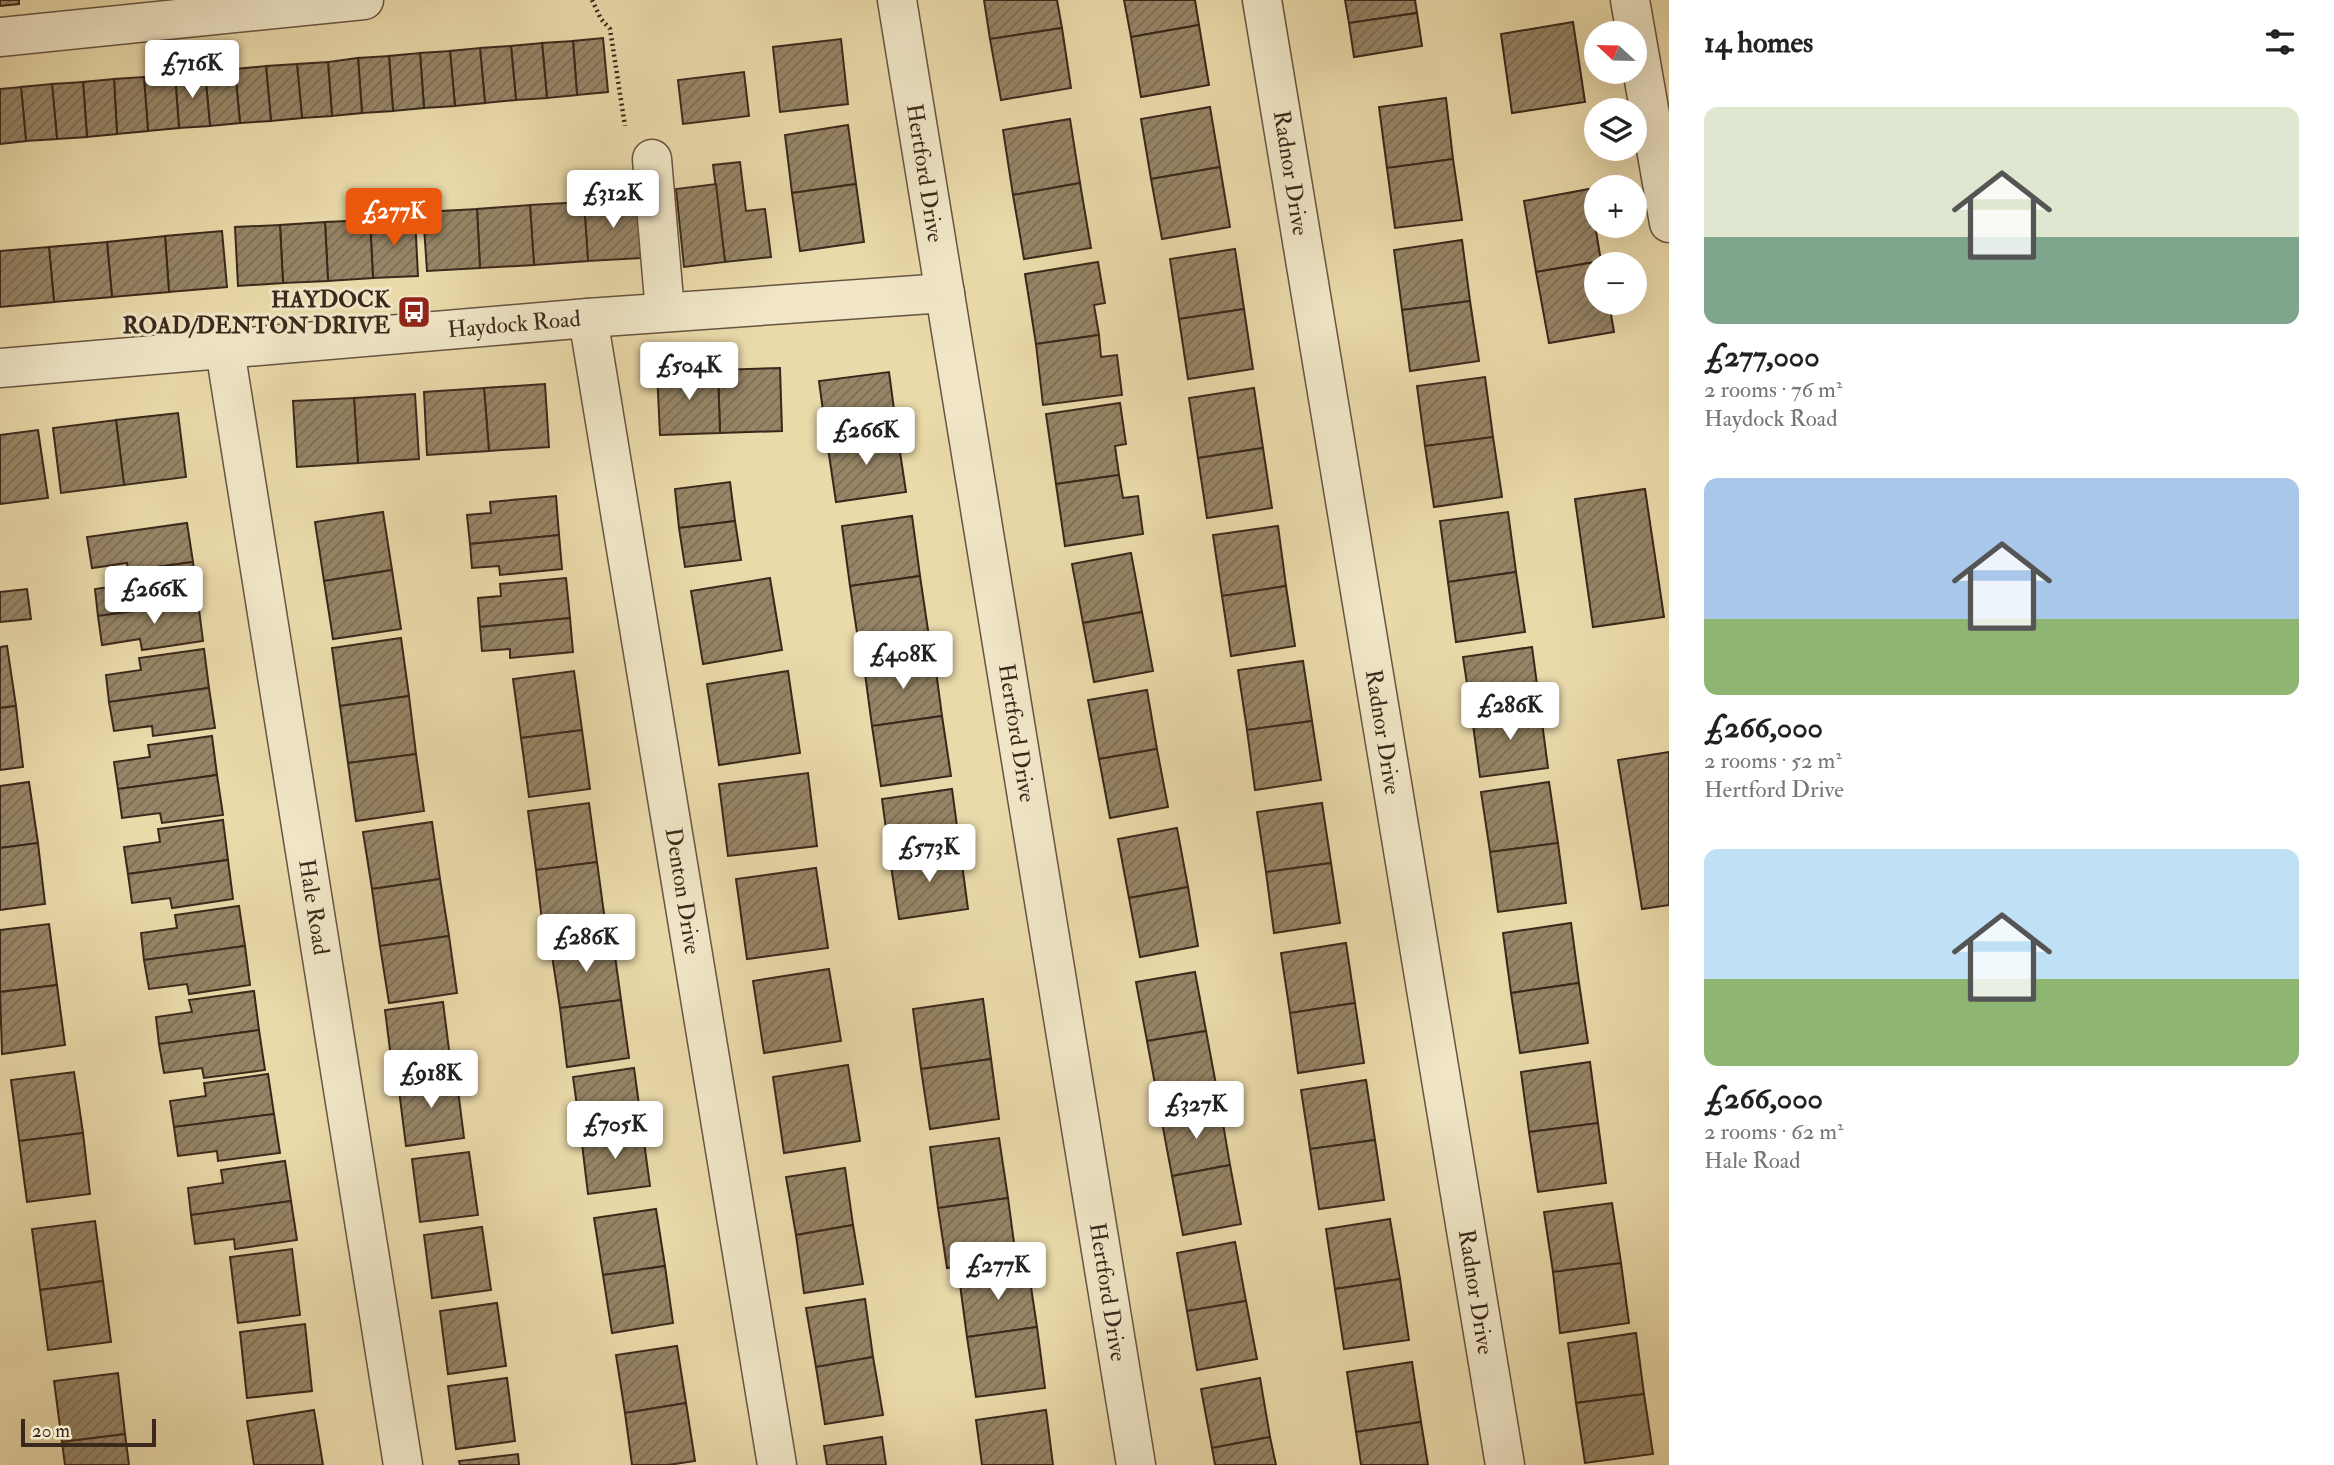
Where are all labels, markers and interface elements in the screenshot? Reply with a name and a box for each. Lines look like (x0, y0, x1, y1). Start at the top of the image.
north arrow (1584, 21, 1647, 84)
map controls (1584, 21, 1647, 315)
icon: filters (2261, 23, 2299, 61)
text: 14 homes (1704, 24, 1813, 61)
pin: £716K (143, 41, 241, 100)
text: £716K (161, 48, 223, 77)
button: layers (1584, 98, 1647, 161)
street label: Hertford Drive (900, 102, 950, 245)
street label: Radnor Drive (1267, 108, 1315, 238)
icon: home (1939, 152, 2065, 278)
pin: £312K (564, 170, 662, 230)
button: + (1584, 175, 1647, 238)
text: £312K (583, 178, 643, 207)
pin: £277K (345, 188, 443, 248)
text: £277K (362, 196, 426, 225)
button: − (1584, 252, 1647, 315)
place label: HAYDOCK ROAD/DENTON DRIVE (123, 285, 391, 340)
bus stop icon: HAYDOCK ROAD/DENTON DRIVE (395, 293, 433, 331)
street label: Haydock Road (446, 304, 582, 344)
text: £277,000 (1704, 338, 1820, 375)
pin: £504K (640, 342, 738, 402)
text: £504K (656, 350, 722, 379)
text: 2 rooms · 76 m² (1704, 375, 1842, 404)
text: Haydock Road (1704, 404, 1838, 433)
pin: £266K (817, 407, 915, 467)
text: £266K (833, 415, 899, 444)
icon: home (1939, 523, 2065, 649)
pin: £266K (105, 566, 203, 626)
text: £266K (121, 574, 187, 603)
pin: £408K (854, 632, 952, 691)
text: £408K (870, 639, 936, 668)
street label: Hertford Drive (992, 662, 1042, 805)
street label: Radnor Drive (1359, 667, 1407, 797)
pin: £286K (1461, 682, 1559, 742)
text: £286K (1477, 690, 1543, 719)
text: £266,000 (1704, 709, 1823, 746)
text: 2 rooms · 52 m² (1704, 746, 1842, 775)
text: Hertford Drive (1704, 775, 1844, 804)
pin: £573K (880, 824, 978, 884)
street label: Denton Drive (659, 826, 707, 957)
text: £573K (898, 832, 960, 861)
street label: Hale Road (292, 857, 336, 957)
icon: home (1939, 894, 2065, 1020)
pin: £286K (537, 914, 635, 974)
text: £286K (553, 922, 619, 951)
pin: £918K (382, 1050, 480, 1110)
text: £918K (400, 1058, 462, 1087)
text: £266,000 (1704, 1080, 1823, 1117)
pin: £327K (1147, 1082, 1245, 1141)
text: £327K (1165, 1089, 1227, 1118)
pin: £705K (566, 1102, 664, 1161)
text: £705K (583, 1109, 647, 1138)
text: 2 rooms · 62 m² (1704, 1117, 1843, 1146)
text: Hale Road (1704, 1146, 1801, 1175)
street label: Hertford Drive (1083, 1221, 1133, 1364)
street label: Radnor Drive (1452, 1227, 1500, 1357)
pin: £277K (949, 1242, 1047, 1302)
text: £277K (966, 1250, 1030, 1279)
scale bar (21, 1416, 156, 1448)
text: 20 m (32, 1419, 70, 1443)

